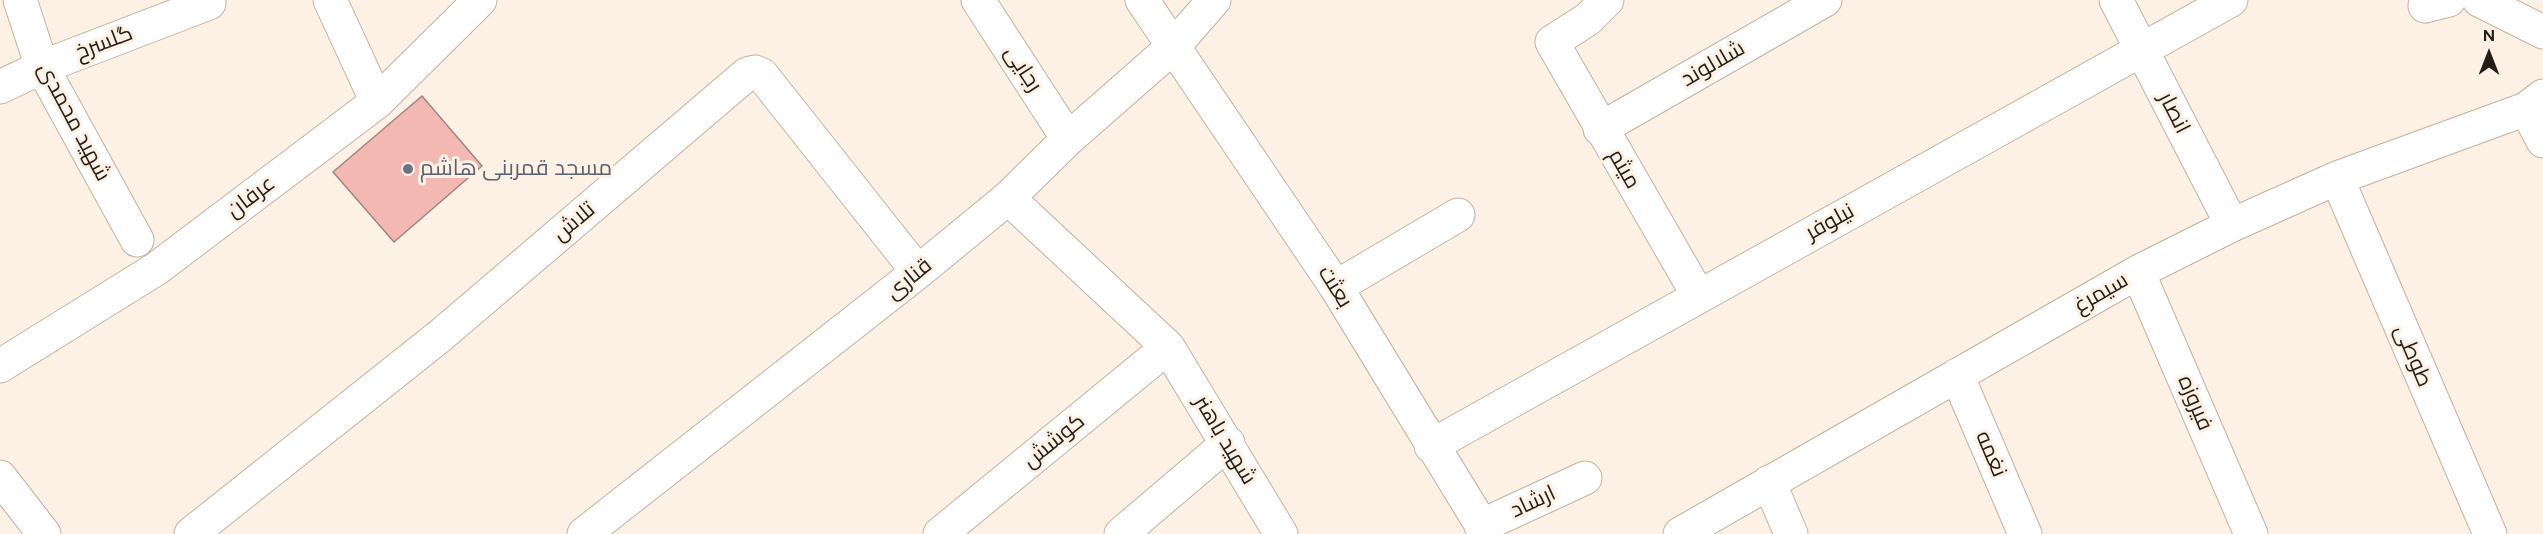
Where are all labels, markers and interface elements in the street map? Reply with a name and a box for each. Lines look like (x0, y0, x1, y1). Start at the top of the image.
street label: گلسرخ (71, 20, 137, 66)
north arrow (2459, 24, 2519, 84)
text: N (2483, 26, 2495, 45)
street label: شلالوند (1676, 35, 1750, 93)
street label: رجایی (998, 41, 1048, 97)
street label: شهید محمدی (32, 58, 116, 186)
street label: انصار (2153, 88, 2195, 138)
street label: میثم (1602, 144, 1646, 194)
place label: مسجد قمربنی هاشم (420, 156, 612, 182)
marker: مسجد قمربنی هاشم (401, 162, 415, 176)
street label: عرفان (221, 170, 281, 224)
street label: تلاش (547, 197, 601, 247)
street label: نیلوفر (1801, 198, 1859, 246)
street label: قناری (881, 252, 937, 306)
street label: بعثت (1312, 261, 1358, 313)
street label: سیمرغ (2069, 267, 2133, 319)
street label: طوطی (2388, 321, 2438, 391)
street label: فیروزه (2172, 372, 2218, 434)
street label: شهید باهنر (1188, 391, 1262, 489)
street label: کوشش (1018, 408, 1090, 474)
street label: نغمه (1970, 427, 2012, 481)
street label: ارشاد (1506, 480, 1560, 524)

